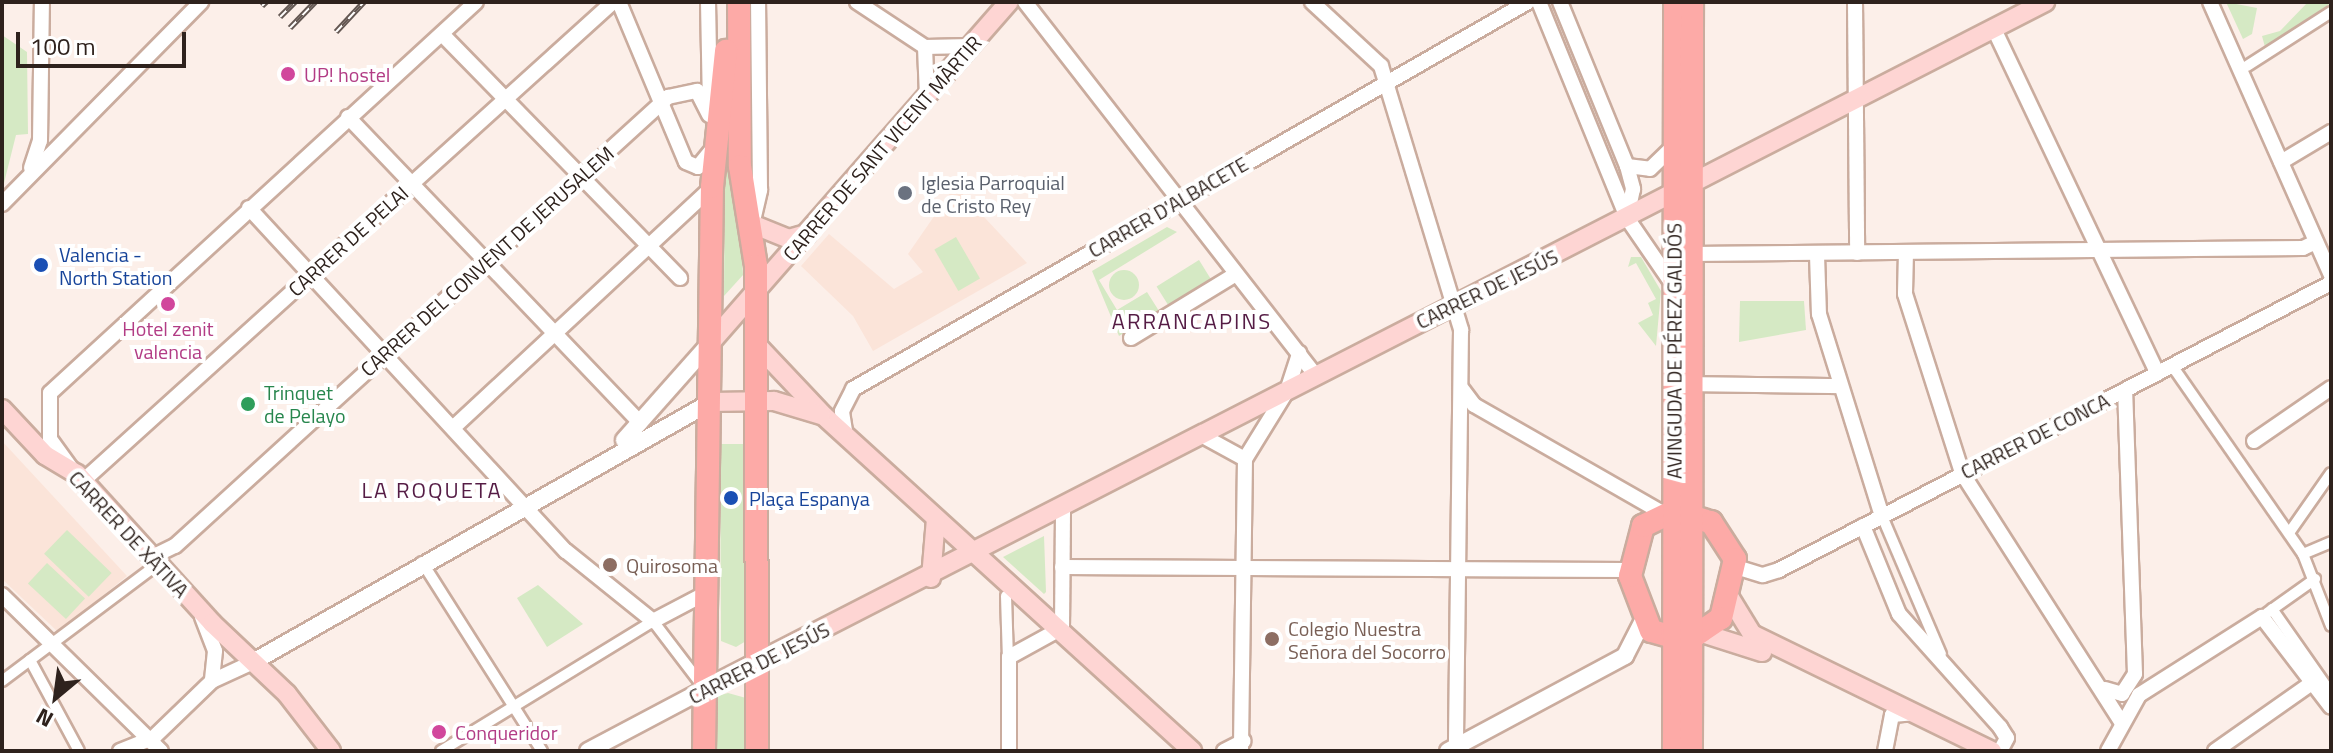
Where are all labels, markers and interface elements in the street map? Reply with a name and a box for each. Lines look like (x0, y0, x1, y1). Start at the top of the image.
scale bar (20, 16, 190, 66)
text: 100 m (30, 28, 96, 64)
street label: CARRER DE SANT VICENT MÀRTIR (778, 31, 986, 265)
place label: UP! hostel (304, 62, 390, 86)
marker: UP! hostel (279, 65, 297, 83)
street label: CARRER DEL CONVENT DE JERUSALEM (356, 141, 618, 381)
street label: CARRER D'ALBACETE (1084, 152, 1252, 262)
place label: Iglesia Parroquial de Cristo Rey (921, 170, 1065, 217)
street label: CARRER DE PELAI (283, 181, 413, 301)
marker: Iglesia Parroquial de Cristo Rey (896, 184, 914, 202)
street label: AVINGUDA DE PÉREZ GALDÓS (1662, 223, 1686, 479)
place label: Valencia - North Station (59, 242, 172, 289)
street label: CARRER DE JESÚS (1412, 244, 1562, 334)
marker: Valencia - North Station (30, 254, 52, 276)
marker: Hotel zenit valencia (159, 295, 177, 313)
district label: ARRANCAPINS (1112, 309, 1272, 335)
place label: Hotel zenit valencia (122, 316, 214, 363)
place label: Trinquet de Pelayo (264, 380, 346, 427)
street label: CARRER DE CONCA (1957, 388, 2113, 484)
marker: Trinquet de Pelayo (239, 395, 257, 413)
street label: CARRER DE XÀTIVA (64, 466, 194, 602)
district label: LA ROQUETA (361, 478, 503, 504)
place label: Plaça Espanya (749, 486, 870, 510)
marker: Plaça Espanya (720, 487, 742, 509)
place label: Quirosoma (626, 553, 718, 577)
marker: Quirosoma (601, 556, 619, 574)
place label: Colegio Nuestra Señora del Socorro (1288, 616, 1446, 663)
street label: CARRER DE JESÚS (685, 617, 833, 709)
marker: Colegio Nuestra Señora del Socorro (1263, 630, 1281, 648)
north arrow (16, 657, 96, 737)
text: N (29, 699, 59, 737)
place label: Conqueridor (455, 720, 558, 744)
marker: Conqueridor (430, 723, 448, 741)

